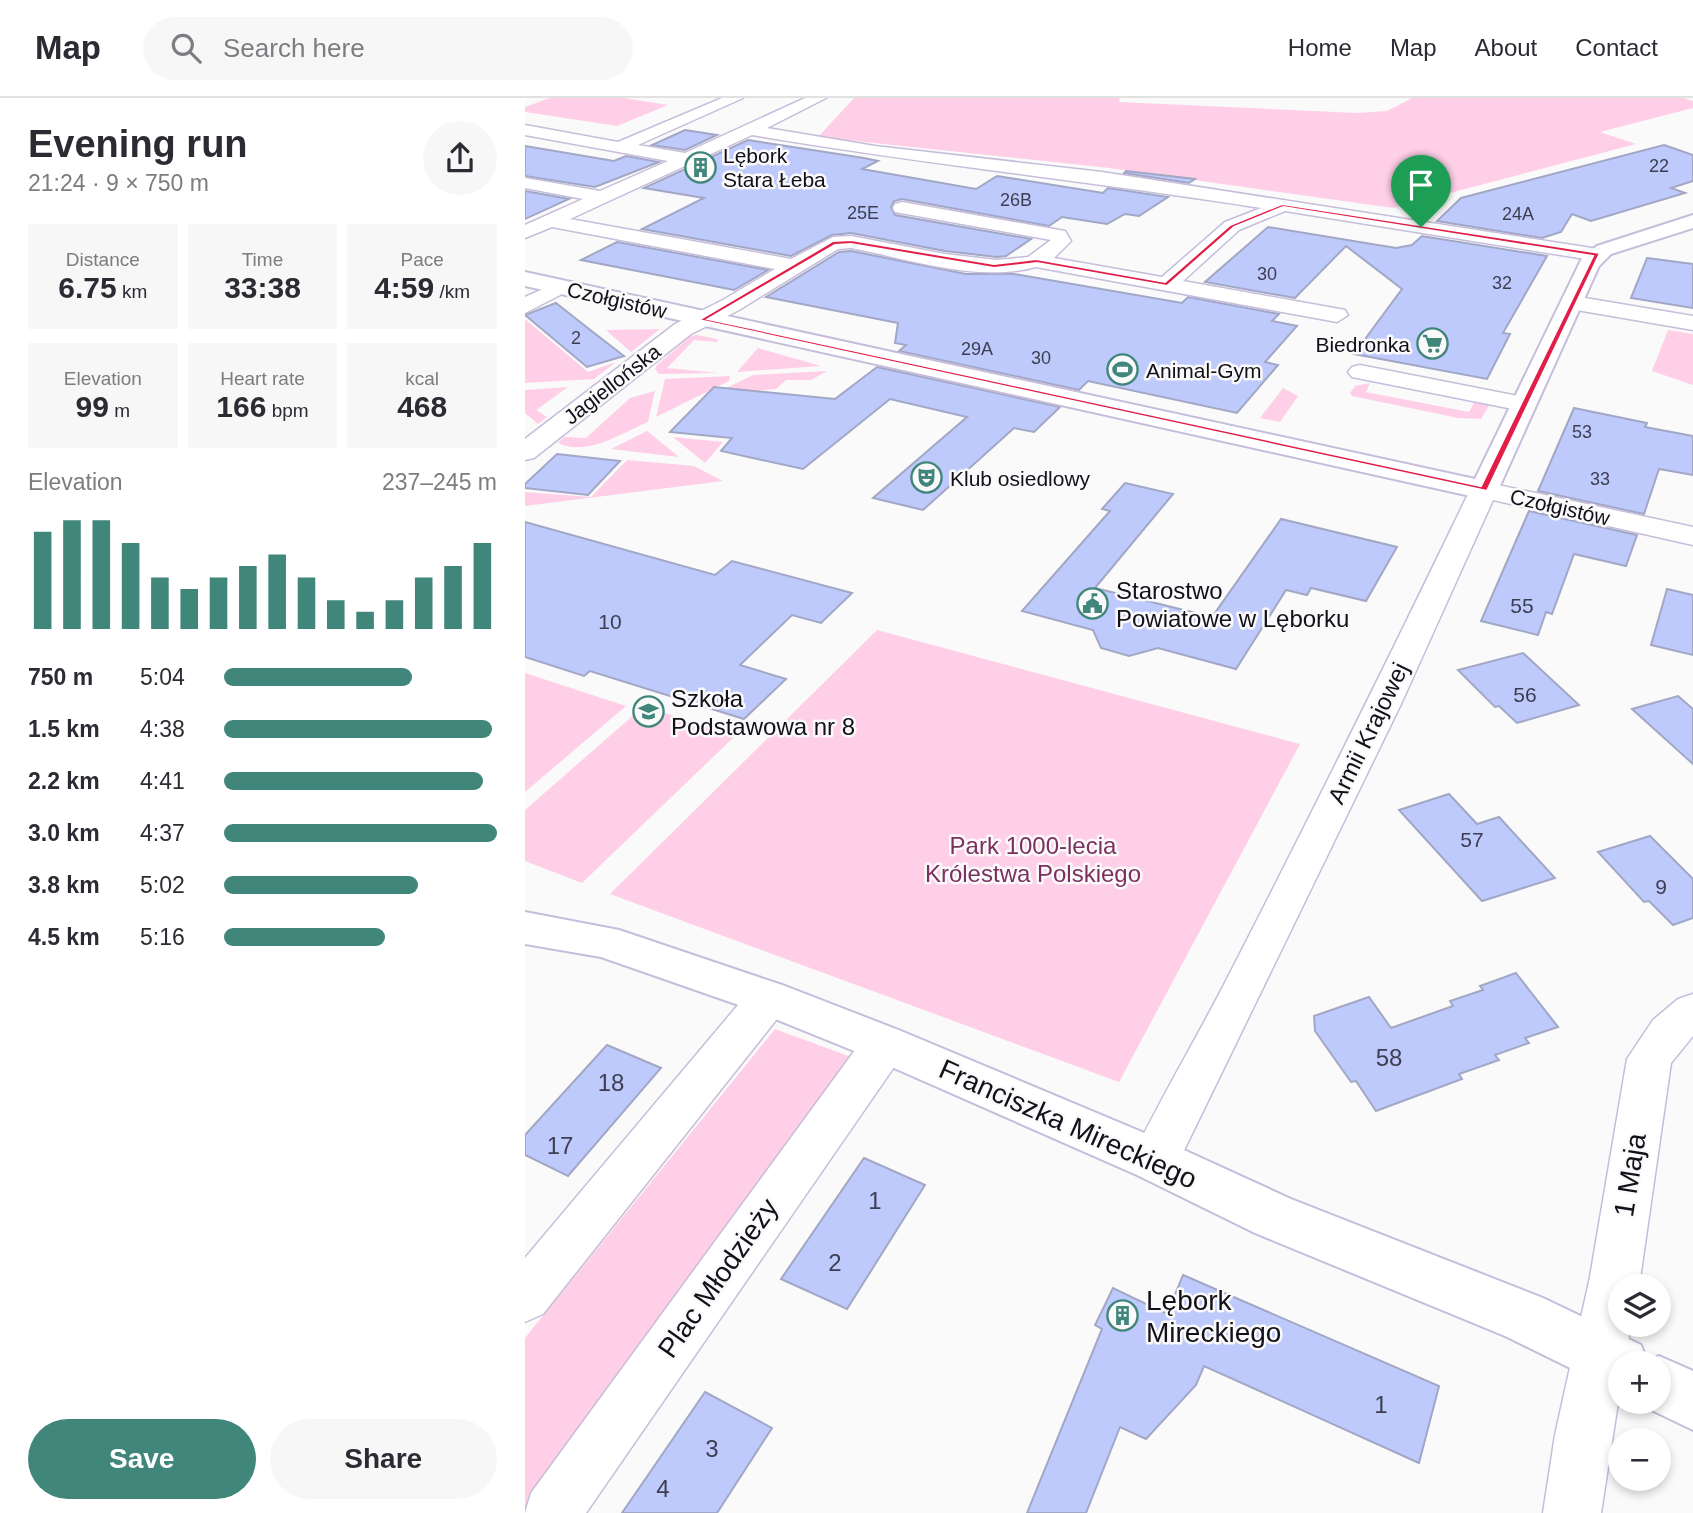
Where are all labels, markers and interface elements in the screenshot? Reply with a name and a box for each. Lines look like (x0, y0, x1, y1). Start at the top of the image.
search box (143, 17, 633, 80)
text: Map (35, 29, 101, 66)
icon: search (167, 29, 205, 67)
text: Search here (223, 33, 365, 63)
text: Home (1288, 34, 1352, 61)
text: Map (1390, 34, 1437, 61)
text: About (1475, 34, 1537, 61)
text: Contact (1575, 34, 1658, 61)
button: share (423, 121, 497, 195)
text: Evening run (28, 123, 248, 165)
place label: Lębork Stara Łeba (723, 144, 826, 191)
building icon: Lębork Stara Łeba (683, 150, 717, 184)
pin (1391, 155, 1451, 227)
house number: 22 (1649, 156, 1669, 176)
icon: arrive (1402, 166, 1440, 204)
text: 21:24 · 9 × 750 m (28, 170, 209, 196)
house number: 26B (1000, 190, 1032, 210)
house number: 25E (847, 203, 879, 223)
house number: 24A (1502, 204, 1534, 224)
text: Distance (66, 249, 140, 270)
text: Time (242, 249, 283, 270)
text: Pace (401, 249, 444, 270)
house number: 30 (1257, 264, 1277, 284)
text: 6.75 (58, 271, 117, 304)
text: 33:38 (224, 271, 301, 304)
text: 4:59 (374, 271, 434, 304)
house number: 32 (1492, 273, 1512, 293)
street label: Czołgistów (565, 277, 670, 323)
text: km (117, 281, 147, 302)
text: /km (434, 281, 470, 302)
supermarket icon: Biedronka (1416, 327, 1450, 361)
house number: 2 (571, 328, 581, 348)
place label: Biedronka (1315, 333, 1410, 356)
street label: Jagiellońska (559, 339, 665, 429)
house number: 29A (961, 339, 993, 359)
house number: 30 (1031, 348, 1051, 368)
sports icon: Animal-Gym (1106, 353, 1140, 387)
place label: Animal-Gym (1146, 359, 1262, 382)
text: Elevation (64, 368, 142, 389)
text: Heart rate (220, 368, 305, 389)
text: kcal (405, 368, 439, 389)
text: 99 (76, 390, 109, 423)
text: 166 (216, 390, 266, 423)
text: 468 (397, 390, 447, 423)
text: m (109, 400, 130, 421)
text: bpm (266, 400, 309, 421)
house number: 53 (1572, 422, 1592, 442)
theatre icon: Klub osiedlowy (910, 461, 944, 495)
place label: Klub osiedlowy (950, 467, 1091, 490)
text: Elevation (28, 469, 123, 495)
text: 237–245 m (382, 469, 497, 495)
house number: 33 (1590, 469, 1610, 489)
street label: Czołgistów (1508, 484, 1613, 530)
place label: Starostwo Powiatowe w Lęborku (1116, 577, 1349, 632)
public building icon: Starostwo Powiatowe w Lęborku (1076, 587, 1110, 621)
house number: 55 (1510, 594, 1534, 617)
house number: 10 (598, 610, 622, 633)
street label: Armii Krajowej (1322, 658, 1414, 808)
text: 750 m (28, 664, 93, 690)
text: 5:04 (140, 664, 185, 690)
house number: 56 (1513, 683, 1537, 706)
place label: Szkoła Podstawowa nr 8 (671, 685, 855, 740)
school or university icon: Szkoła Podstawowa nr 8 (631, 695, 665, 729)
text: 1.5 km (28, 716, 100, 742)
text: 4:38 (140, 716, 185, 742)
text: 2.2 km (28, 768, 100, 794)
text: 4:41 (140, 768, 185, 794)
text: 3.0 km (28, 820, 100, 846)
text: 4:37 (140, 820, 185, 846)
house number: 57 (1460, 828, 1484, 851)
park label: Park 1000-lecia Królestwa Polskiego (925, 832, 1141, 887)
text: 3.8 km (28, 872, 100, 898)
text: 5:02 (140, 872, 185, 898)
house number: 9 (1655, 875, 1667, 898)
text: 4.5 km (28, 924, 100, 950)
text: 5:16 (140, 924, 185, 950)
house number: 58 (1376, 1044, 1402, 1071)
street label: Franciszka Mireckiego (934, 1053, 1202, 1195)
house number: 18 (598, 1069, 624, 1096)
street label: 1 Maja (1608, 1131, 1652, 1219)
house number: 17 (547, 1132, 573, 1159)
house number: 1 (868, 1187, 882, 1214)
street label: Plac Młodzieży (652, 1193, 784, 1363)
house number: 2 (828, 1249, 842, 1276)
map controls (1608, 1274, 1671, 1491)
button: layers (1608, 1274, 1671, 1337)
place label: Lębork Mireckiego (1146, 1285, 1281, 1348)
building icon: Lębork Mireckiego (1106, 1299, 1140, 1333)
button: + (1608, 1351, 1671, 1414)
house number: 1 (1374, 1391, 1388, 1418)
button: Save (28, 1419, 256, 1499)
button: Share (270, 1419, 497, 1499)
button: − (1608, 1428, 1671, 1491)
house number: 3 (705, 1435, 719, 1462)
house number: 4 (656, 1475, 670, 1502)

